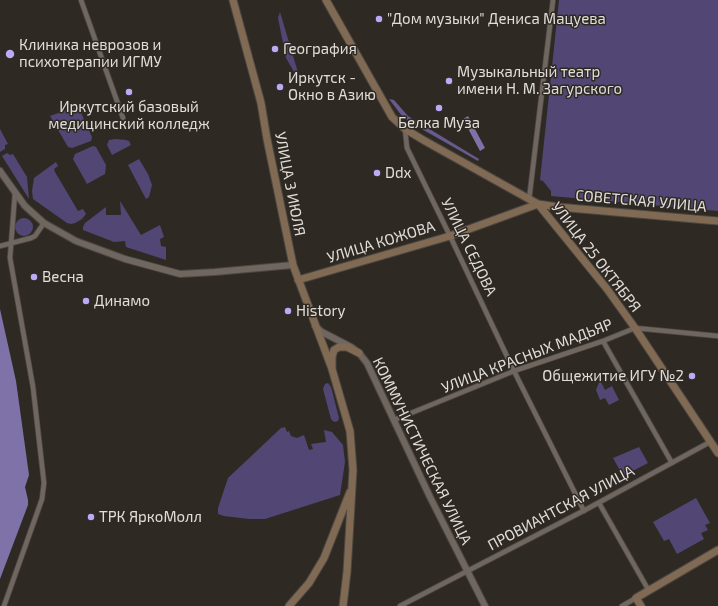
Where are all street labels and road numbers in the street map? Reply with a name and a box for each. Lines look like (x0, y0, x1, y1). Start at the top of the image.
street label: УЛИЦА 3 ИЮЛЯ (271, 130, 309, 238)
street label: СОВЕТСКАЯ УЛИЦА (575, 186, 707, 216)
street label: УЛИЦА СЕДОВА (437, 195, 501, 299)
street label: УЛИЦА 25 ОКТЯБРЯ (547, 198, 645, 316)
street label: УЛИЦА КОЖОВА (325, 217, 437, 267)
street label: УЛИЦА КРАСНЫХ МАДЬЯР (439, 315, 615, 397)
street label: КОММУНИСТИЧЕСКАЯ УЛИЦА (369, 354, 475, 548)
street label: ПРОВИАНТСКАЯ УЛИЦА (485, 462, 637, 554)

